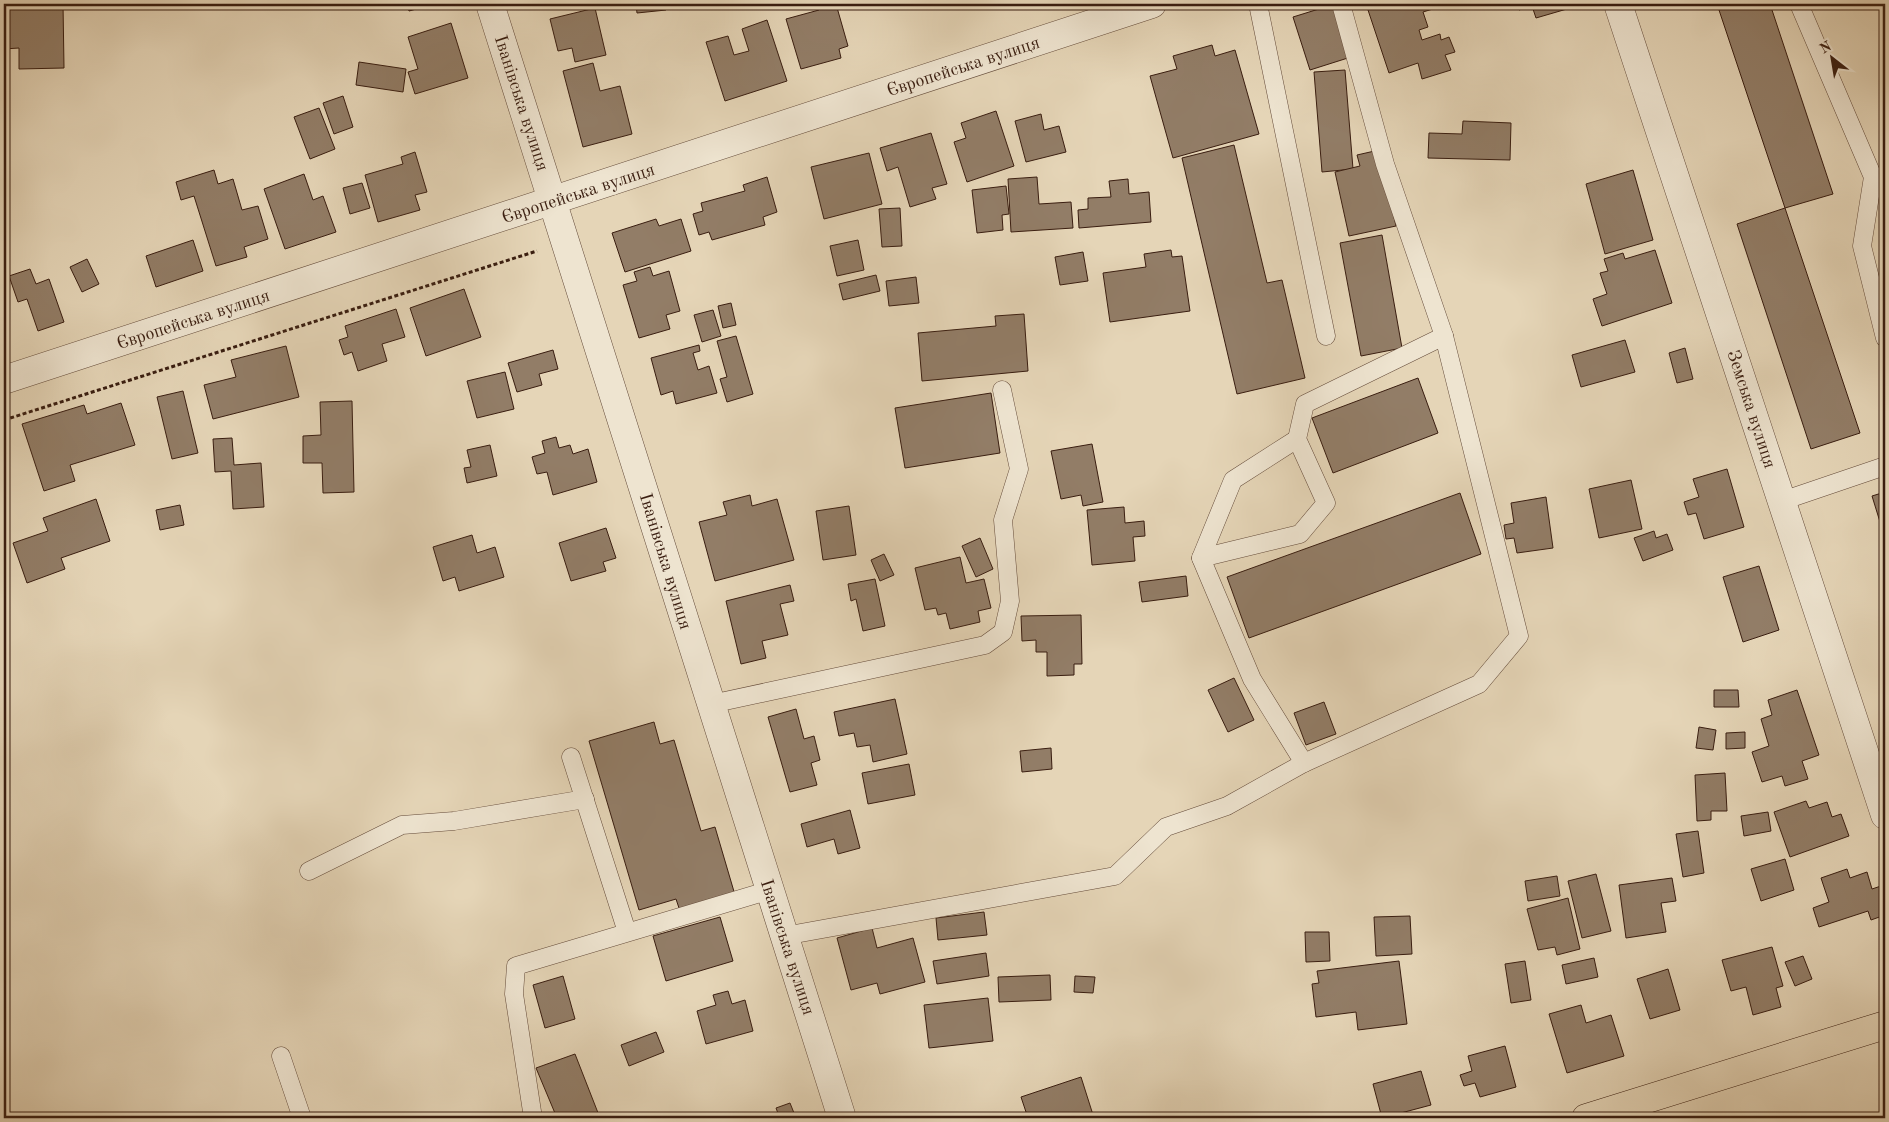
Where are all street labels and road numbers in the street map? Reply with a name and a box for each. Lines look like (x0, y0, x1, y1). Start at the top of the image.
street label: Іванівська вулиця (491, 33, 551, 173)
street label: Європейська вулиця (885, 34, 1042, 100)
street label: Європейська вулиця (500, 161, 657, 227)
street label: Європейська вулиця (115, 287, 272, 353)
street label: Земська вулиця (1723, 348, 1779, 471)
street label: Іванівська вулиця (636, 491, 694, 632)
street label: Іванівська вулиця (757, 877, 817, 1017)

